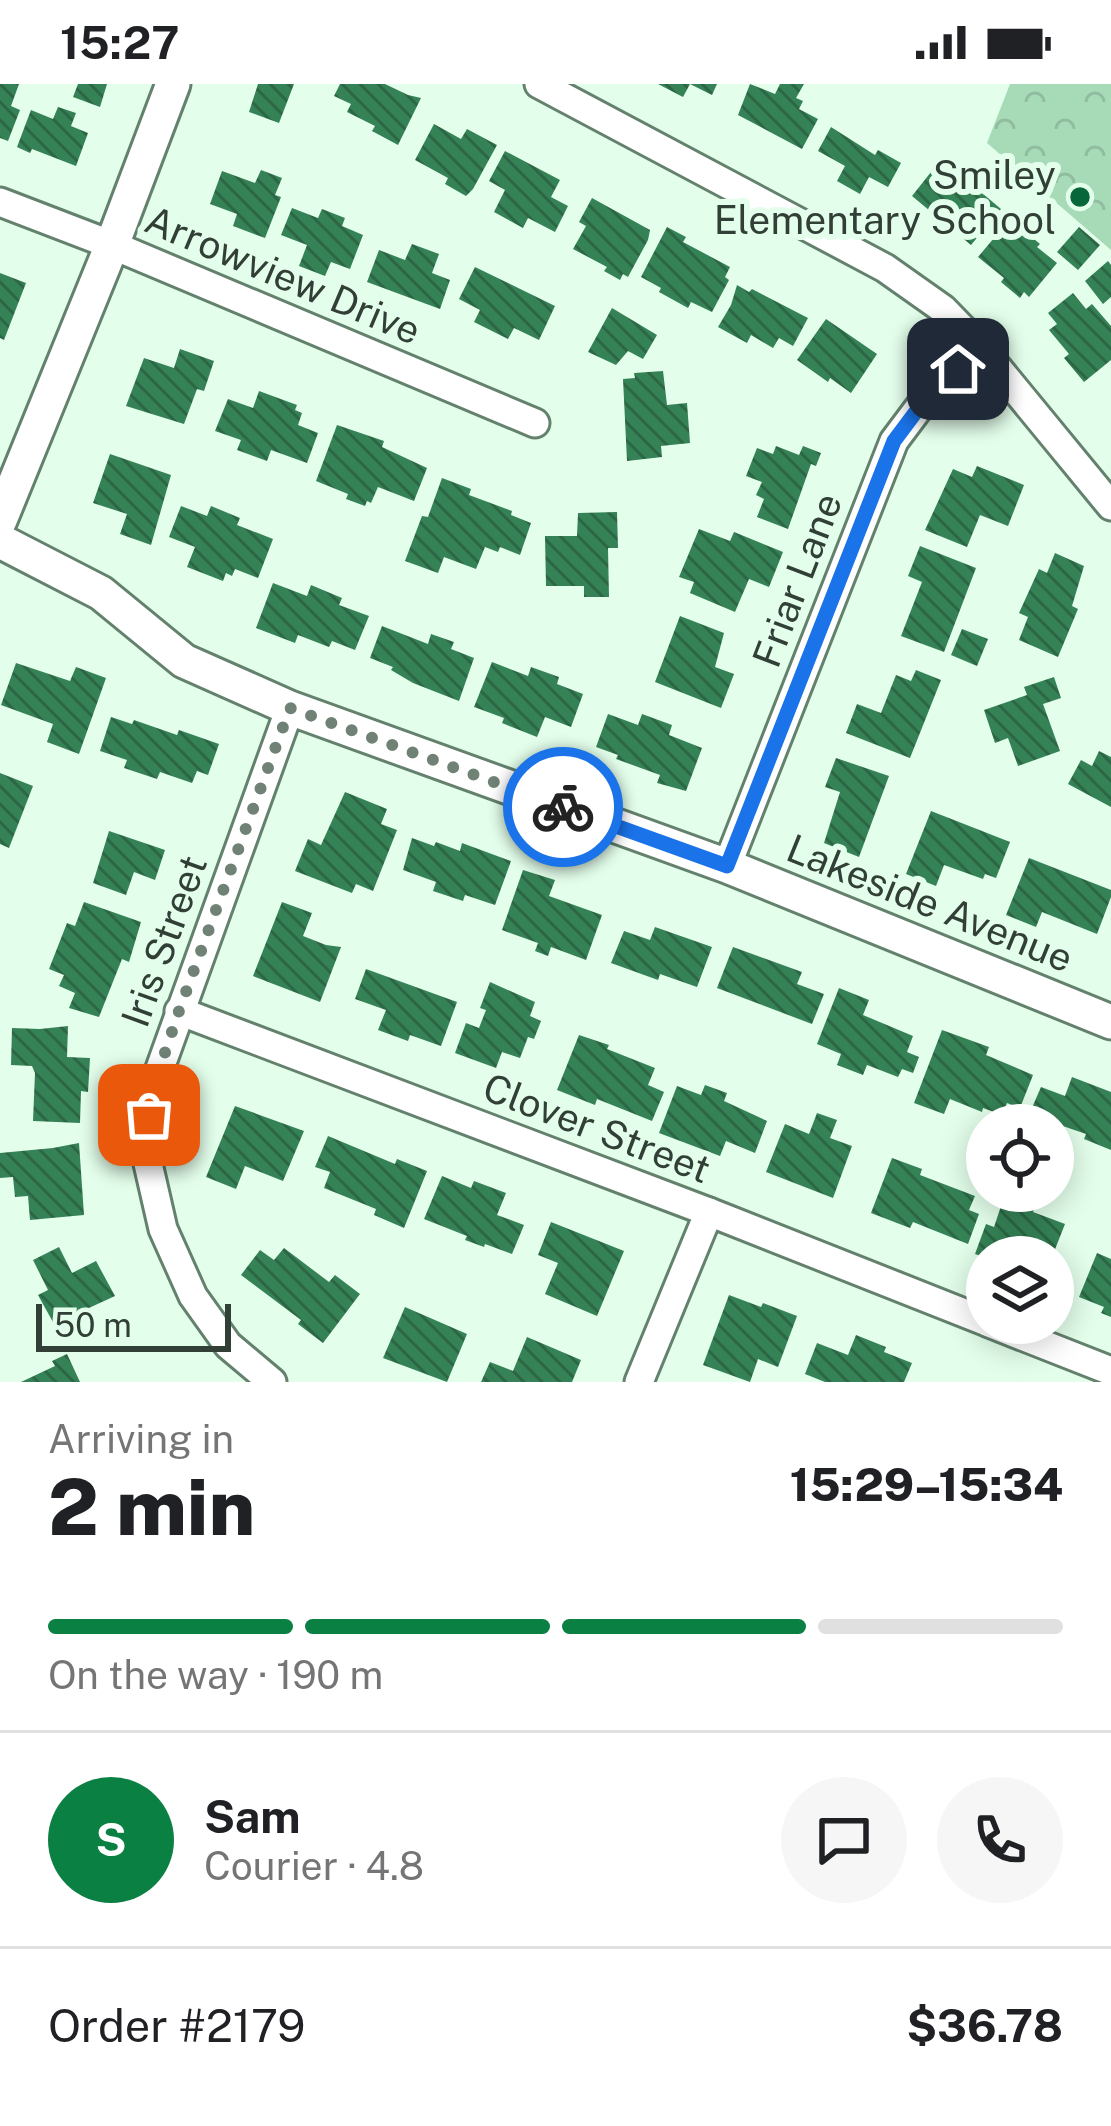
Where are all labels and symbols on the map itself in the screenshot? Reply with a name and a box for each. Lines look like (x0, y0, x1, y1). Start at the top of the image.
place label: Smiley Elementary School (714, 152, 1056, 243)
marker: Smiley Elementary School (1067, 184, 1093, 210)
street label: Arrowview Drive (138, 196, 428, 354)
pin (907, 318, 1009, 420)
street label: Friar Lane (743, 487, 851, 673)
courier (503, 747, 623, 867)
street label: Lakeside Avenue (780, 825, 1080, 981)
street label: Iris Street (112, 849, 216, 1033)
pin (98, 1064, 200, 1166)
street label: Clover Street (477, 1064, 717, 1192)
scale bar (36, 1298, 231, 1351)

